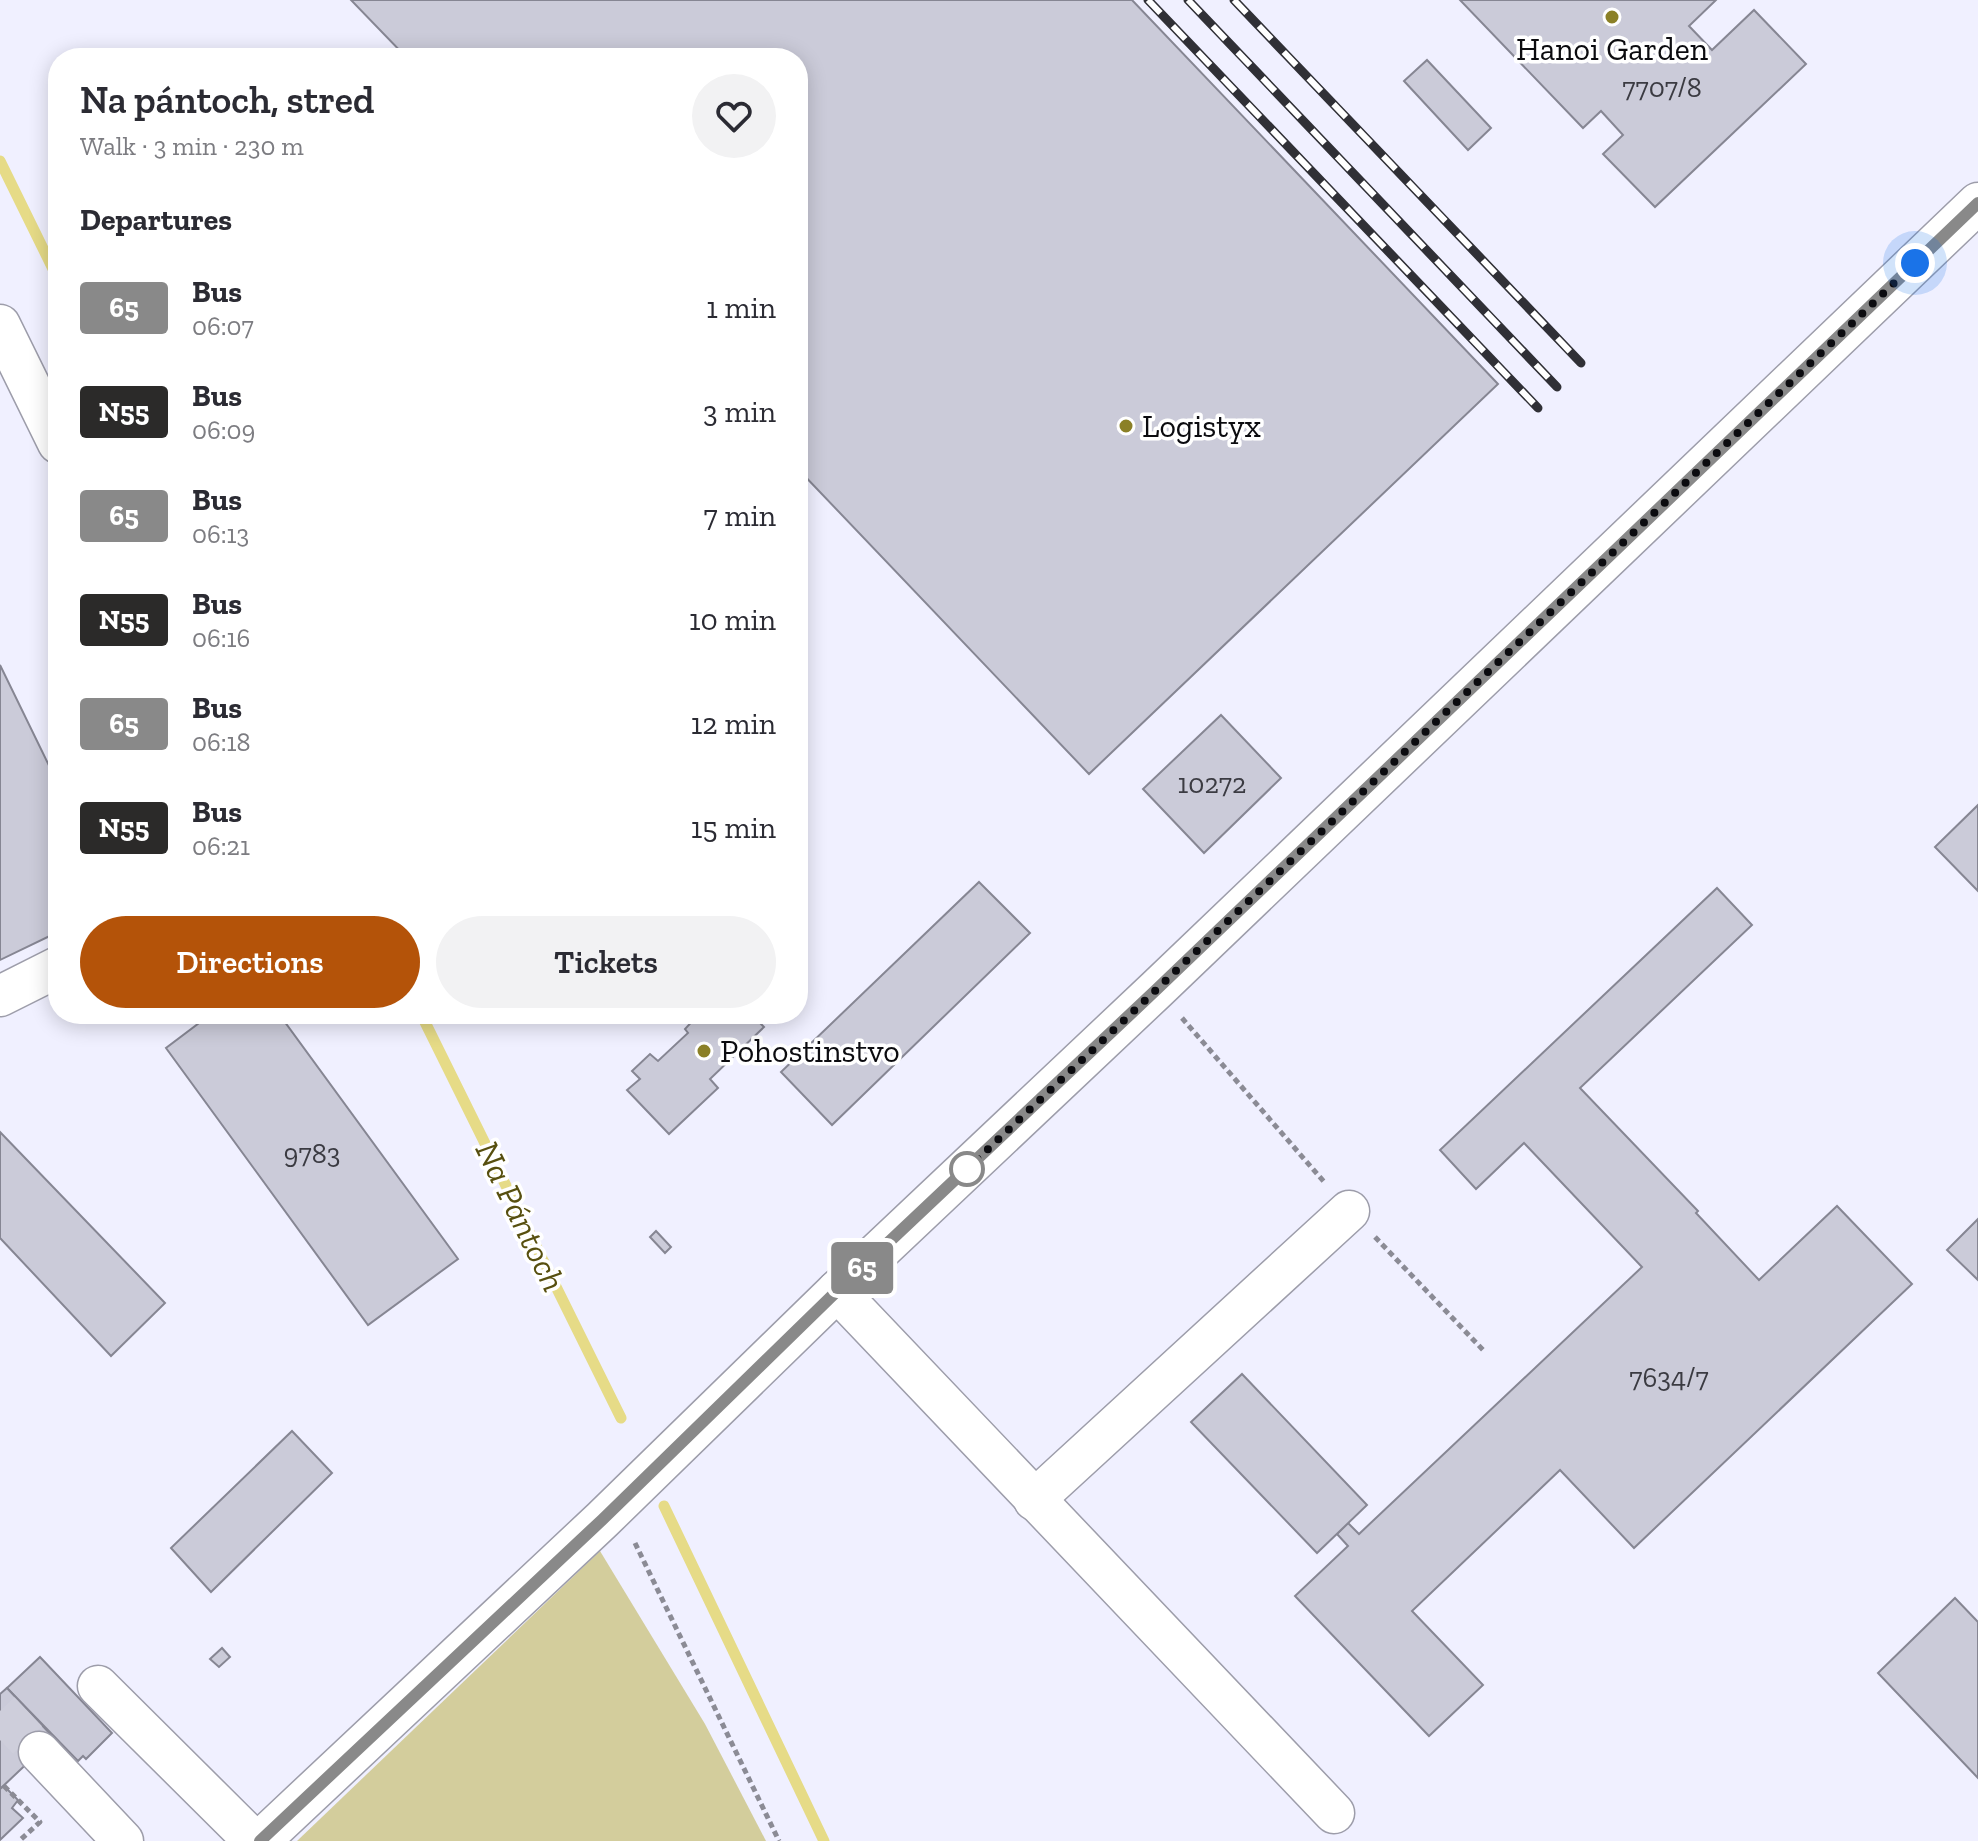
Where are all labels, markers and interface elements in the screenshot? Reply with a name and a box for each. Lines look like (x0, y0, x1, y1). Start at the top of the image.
marker: Hanoi Garden (1603, 8, 1621, 26)
place label: Hanoi Garden (1516, 30, 1709, 68)
house number: 7707/8 (1622, 71, 1702, 104)
button: heart (692, 74, 776, 158)
text: Na pántoch, stred (80, 77, 374, 123)
text: Walk · 3 min · 230 m (80, 130, 304, 162)
text: Departures (80, 202, 232, 238)
your location (1895, 243, 1935, 283)
text: Bus (192, 274, 242, 310)
text: 1 min (706, 290, 776, 326)
text: 65 (109, 291, 139, 324)
text: 06:07 (192, 310, 254, 342)
text: Bus (192, 378, 242, 414)
text: 3 min (703, 394, 776, 430)
text: N55 (99, 395, 149, 428)
place label: Logistyx (1142, 407, 1261, 445)
text: 06:09 (192, 414, 255, 446)
marker: Logistyx (1117, 417, 1135, 435)
text: Bus (192, 482, 242, 518)
text: 7 min (704, 498, 776, 534)
text: 65 (109, 499, 139, 532)
text: 06:13 (192, 518, 249, 550)
text: Bus (192, 586, 242, 622)
text: 10 min (689, 602, 776, 638)
text: N55 (99, 603, 149, 636)
text: 06:16 (192, 622, 250, 654)
text: Bus (192, 690, 242, 726)
text: 12 min (691, 706, 776, 742)
text: 65 (109, 707, 139, 740)
text: 06:18 (192, 726, 251, 758)
house number: 10272 (1178, 767, 1246, 800)
text: Bus (192, 794, 242, 830)
text: 15 min (691, 810, 776, 846)
text: N55 (99, 811, 149, 844)
text: 06:21 (192, 830, 250, 862)
button: Directions (80, 916, 420, 1008)
button: Tickets (436, 916, 776, 1008)
place label: Pohostinstvo (720, 1032, 900, 1070)
marker: Pohostinstvo (695, 1042, 713, 1060)
water label: Na Pántoch (467, 1134, 574, 1298)
house number: 9783 (284, 1137, 340, 1170)
unlabelled marker (950, 1152, 984, 1186)
line badge: 65 (826, 1242, 898, 1294)
text: 65 (847, 1251, 877, 1284)
house number: 7634/7 (1629, 1361, 1709, 1394)

